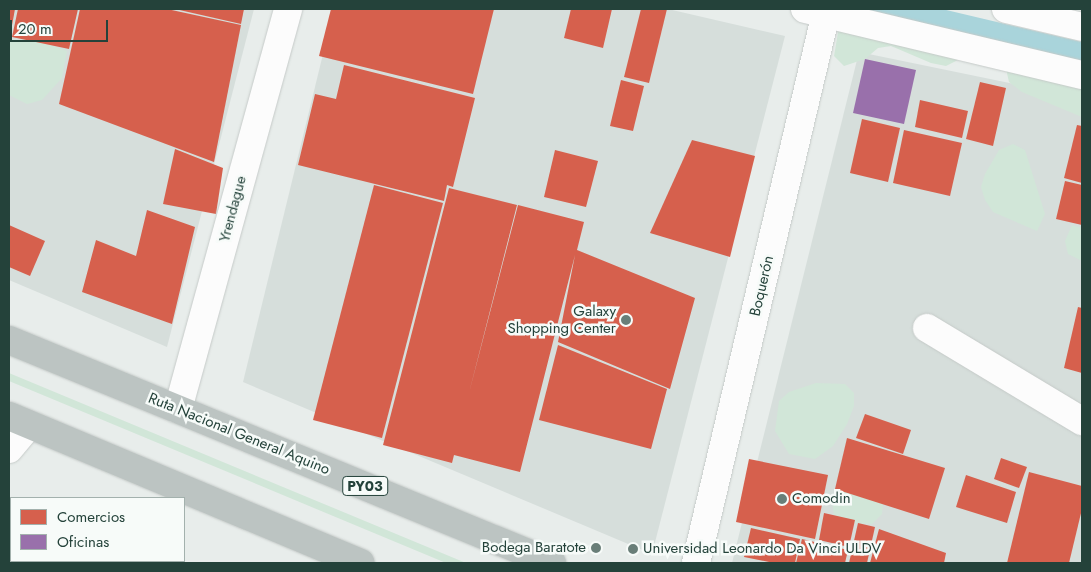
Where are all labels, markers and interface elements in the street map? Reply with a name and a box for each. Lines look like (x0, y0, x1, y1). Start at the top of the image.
scale bar (12, 10, 110, 42)
text: 20 m (18, 18, 52, 40)
street label: Yrendague (216, 174, 250, 244)
street label: Boquerón (746, 254, 778, 318)
place label: Galaxy Shopping Center (507, 302, 616, 337)
marker: Galaxy Shopping Center (620, 314, 632, 326)
street label: Ruta Nacional General Aquino (146, 389, 332, 479)
road number: PY03 (341, 474, 389, 498)
place label: Comodin (792, 490, 851, 508)
marker: Comodin (776, 493, 788, 505)
legend (10, 497, 185, 562)
text: Comercios (57, 506, 125, 528)
text: Oficinas (57, 531, 109, 553)
place label: Bodega Baratote (482, 539, 586, 557)
place label: Universidad Leonardo Da Vinci ULDV (643, 540, 881, 558)
marker: Bodega Baratote (590, 542, 602, 554)
marker: Universidad Leonardo Da Vinci ULDV (627, 543, 639, 555)

